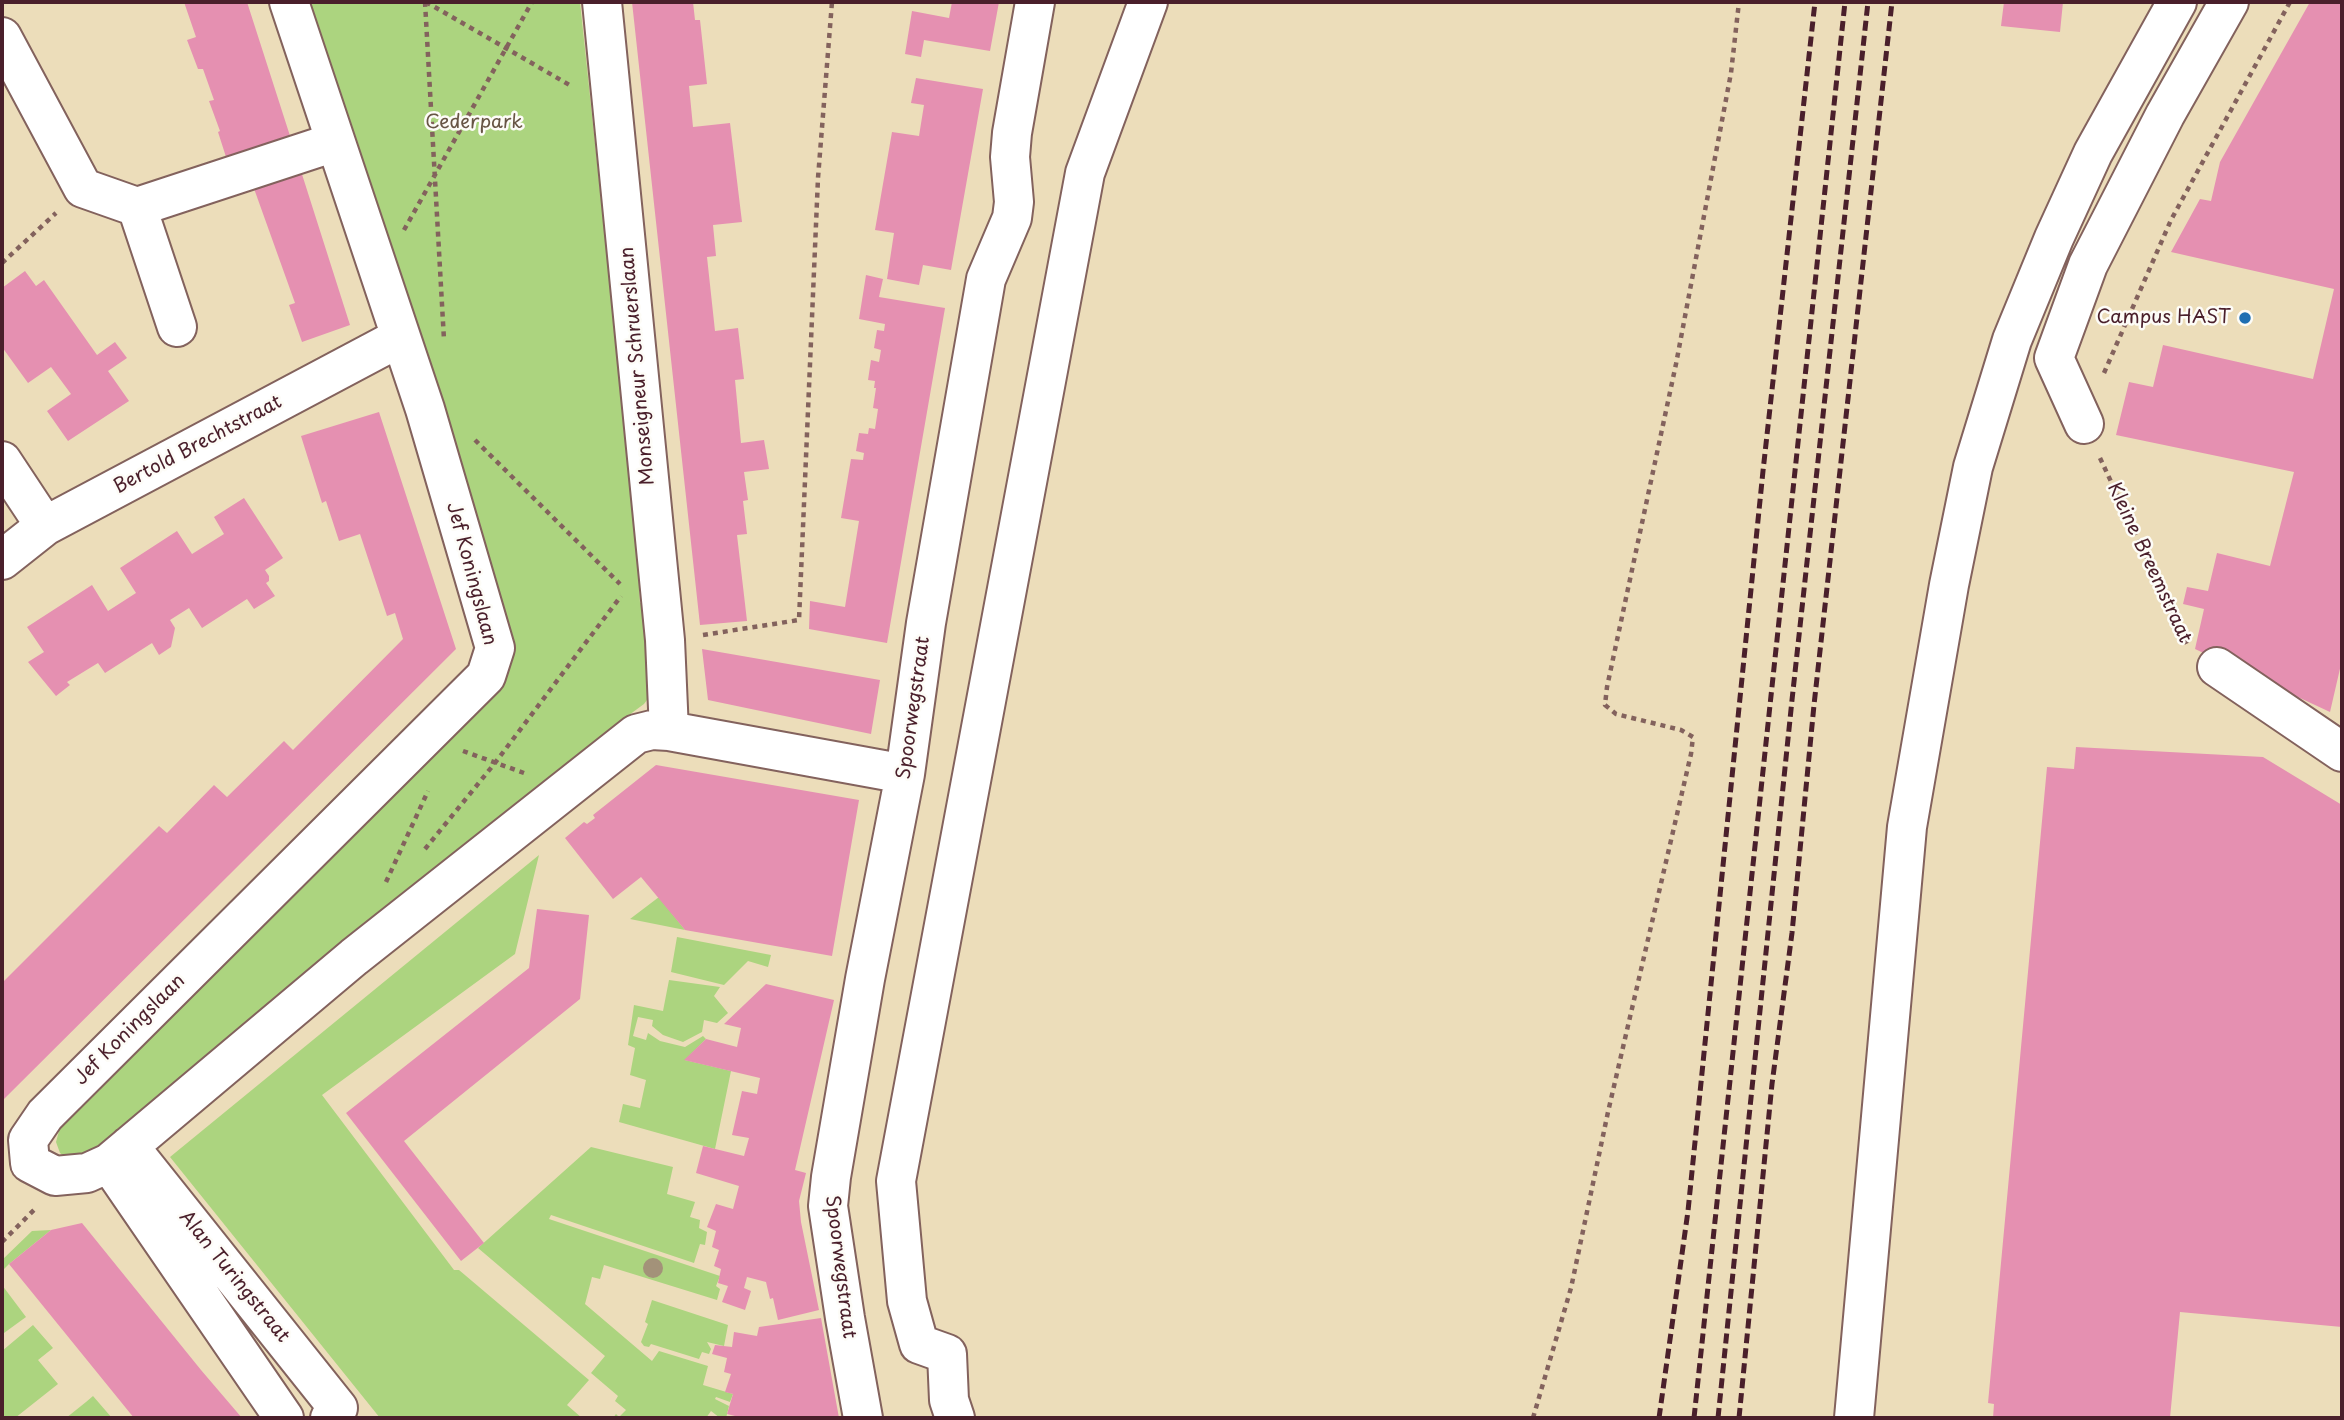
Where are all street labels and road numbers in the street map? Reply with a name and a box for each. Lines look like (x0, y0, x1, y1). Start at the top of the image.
street label: Monseigneur Schruerslaan (616, 246, 660, 486)
street label: Bertold Brechtstraat (110, 391, 286, 499)
street label: Kleine Breemstraat (2102, 479, 2196, 647)
street label: Jef Koningslaan (441, 500, 501, 648)
street label: Spoorwegstraat (893, 635, 935, 781)
street label: Jef Koningslaan (70, 970, 190, 1090)
street label: Spoorwegstraat (820, 1194, 860, 1340)
street label: Alan Turingstraat (174, 1207, 294, 1347)

